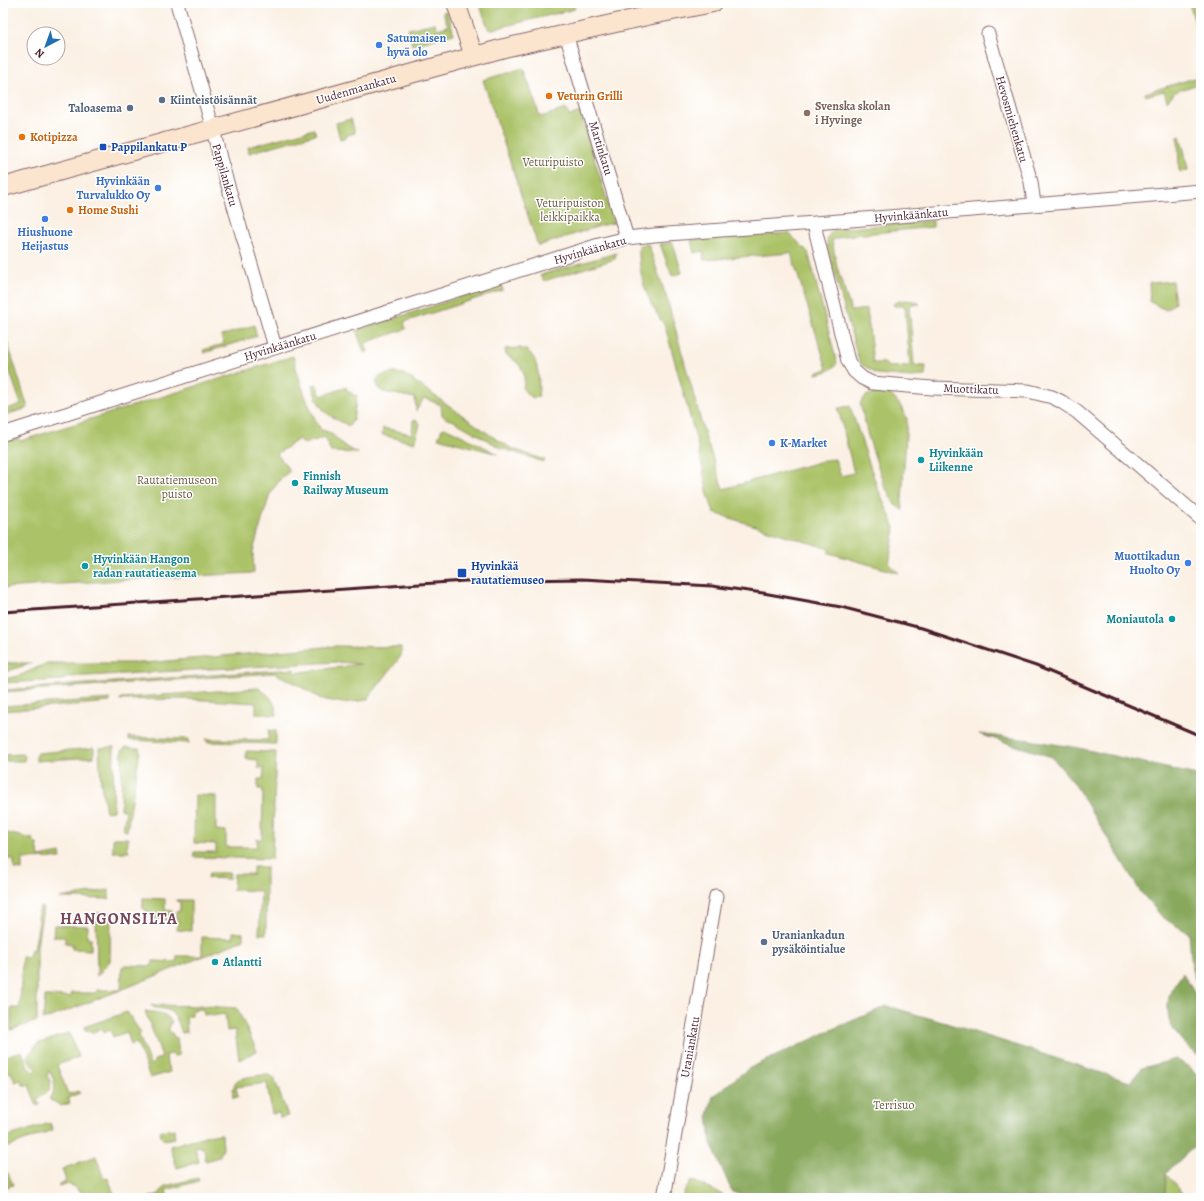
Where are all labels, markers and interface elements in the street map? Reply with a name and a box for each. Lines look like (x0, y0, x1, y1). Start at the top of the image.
north arrow (26, 26, 66, 66)
place label: Satumaisen hyvä olo (387, 30, 446, 60)
marker: Satumaisen hyvä olo (374, 40, 384, 50)
text: N (32, 45, 48, 61)
street label: Uudenmaankatu (314, 70, 398, 108)
street label: Hevosmiehenkatu (992, 74, 1032, 164)
place label: Veturin Grilli (556, 88, 623, 104)
marker: Veturin Grilli (544, 91, 554, 101)
place label: Kiinteistöisännät (170, 92, 257, 108)
marker: Kiinteistöisännät (157, 95, 167, 105)
place label: Svenska skolan i Hyvinge (815, 98, 891, 128)
place label: Taloasema (68, 100, 122, 116)
marker: Taloasema (125, 103, 135, 113)
marker: Svenska skolan i Hyvinge (802, 108, 812, 118)
street label: Martinkatu (585, 119, 617, 178)
place label: Kotipizza (30, 129, 78, 145)
marker: Kotipizza (17, 132, 27, 142)
place label: Pappilankatu P (111, 139, 187, 155)
marker: Pappilankatu P (98, 142, 108, 152)
street label: Pappilankatu (208, 142, 242, 209)
park label: Veturipuisto (521, 154, 584, 170)
place label: Hyvinkään Turvalukko Oy (76, 173, 150, 203)
marker: Hyvinkään Turvalukko Oy (153, 183, 163, 193)
park label: Veturipuiston leikkipaikka (535, 195, 604, 225)
place label: Home Sushi (78, 202, 139, 218)
street label: Hyvinkäänkatu (873, 204, 949, 226)
marker: Home Sushi (65, 205, 75, 215)
marker: Hiushuone Heijastus (40, 214, 50, 224)
place label: Hiushuone Heijastus (17, 224, 73, 254)
street label: Hyvinkäänkatu (552, 232, 629, 268)
street label: Hyvinkäänkatu (242, 327, 318, 365)
street label: Muottikatu (943, 380, 999, 398)
place label: K-Market (780, 435, 827, 451)
marker: K-Market (767, 438, 777, 448)
place label: Hyvinkään Liikenne (929, 445, 984, 475)
marker: Hyvinkään Liikenne (916, 455, 926, 465)
place label: Finnish Railway Museum (303, 468, 388, 498)
park label: Rautatiemuseon puisto (137, 472, 218, 502)
marker: Finnish Railway Museum (290, 478, 300, 488)
place label: Muottikadun Huolto Oy (1114, 548, 1180, 578)
place label: Hyvinkään Hangon radan rautatieasema (93, 551, 197, 581)
place label: Hyvinkää rautatiemuseo (471, 558, 544, 588)
marker: Muottikadun Huolto Oy (1183, 558, 1193, 568)
marker: Hyvinkään Hangon radan rautatieasema (80, 561, 90, 571)
marker: Hyvinkää rautatiemuseo (456, 567, 468, 579)
place label: Moniautola (1106, 611, 1164, 627)
marker: Moniautola (1167, 614, 1177, 624)
district label: HANGONSILTA (60, 908, 178, 930)
place label: Uraniankadun pysäköintialue (772, 927, 846, 957)
marker: Uraniankadun pysäköintialue (759, 937, 769, 947)
place label: Atlantti (222, 954, 262, 970)
marker: Atlantti (210, 957, 220, 967)
street label: Uraniankatu (677, 1015, 703, 1079)
park label: Terrisuo (873, 1097, 915, 1113)

